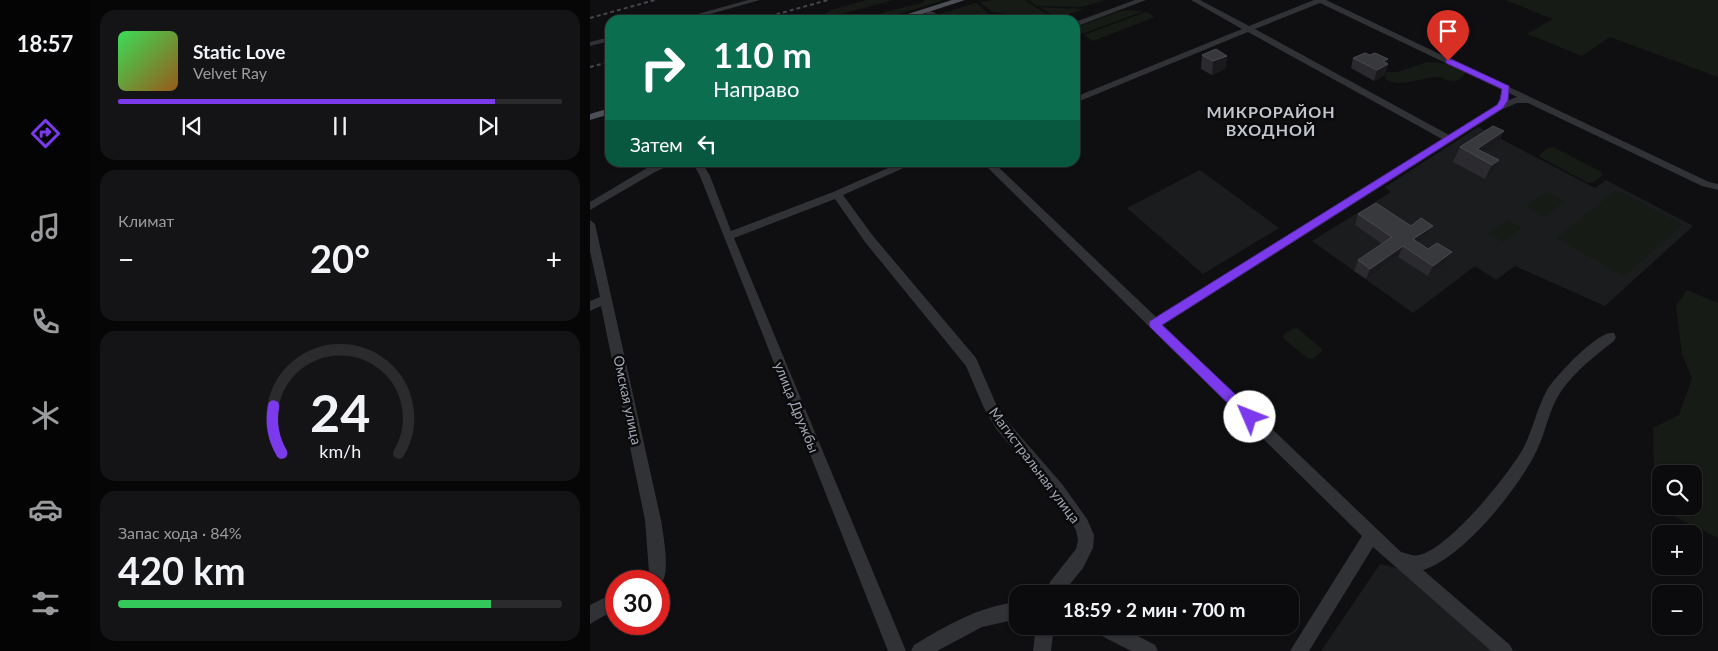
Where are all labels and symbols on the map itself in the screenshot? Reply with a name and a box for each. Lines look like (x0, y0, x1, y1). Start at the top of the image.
pin (1427, 10, 1469, 61)
district label: МИКРОРАЙОН ВХОДНОЙ (1206, 102, 1336, 139)
street label: Омская улица (610, 354, 646, 446)
street label: улица Дружбы (771, 359, 823, 455)
position arrow (1223, 390, 1275, 442)
street label: Магистральная улица (986, 404, 1084, 526)
speed limit sign: 30 (605, 570, 670, 635)

